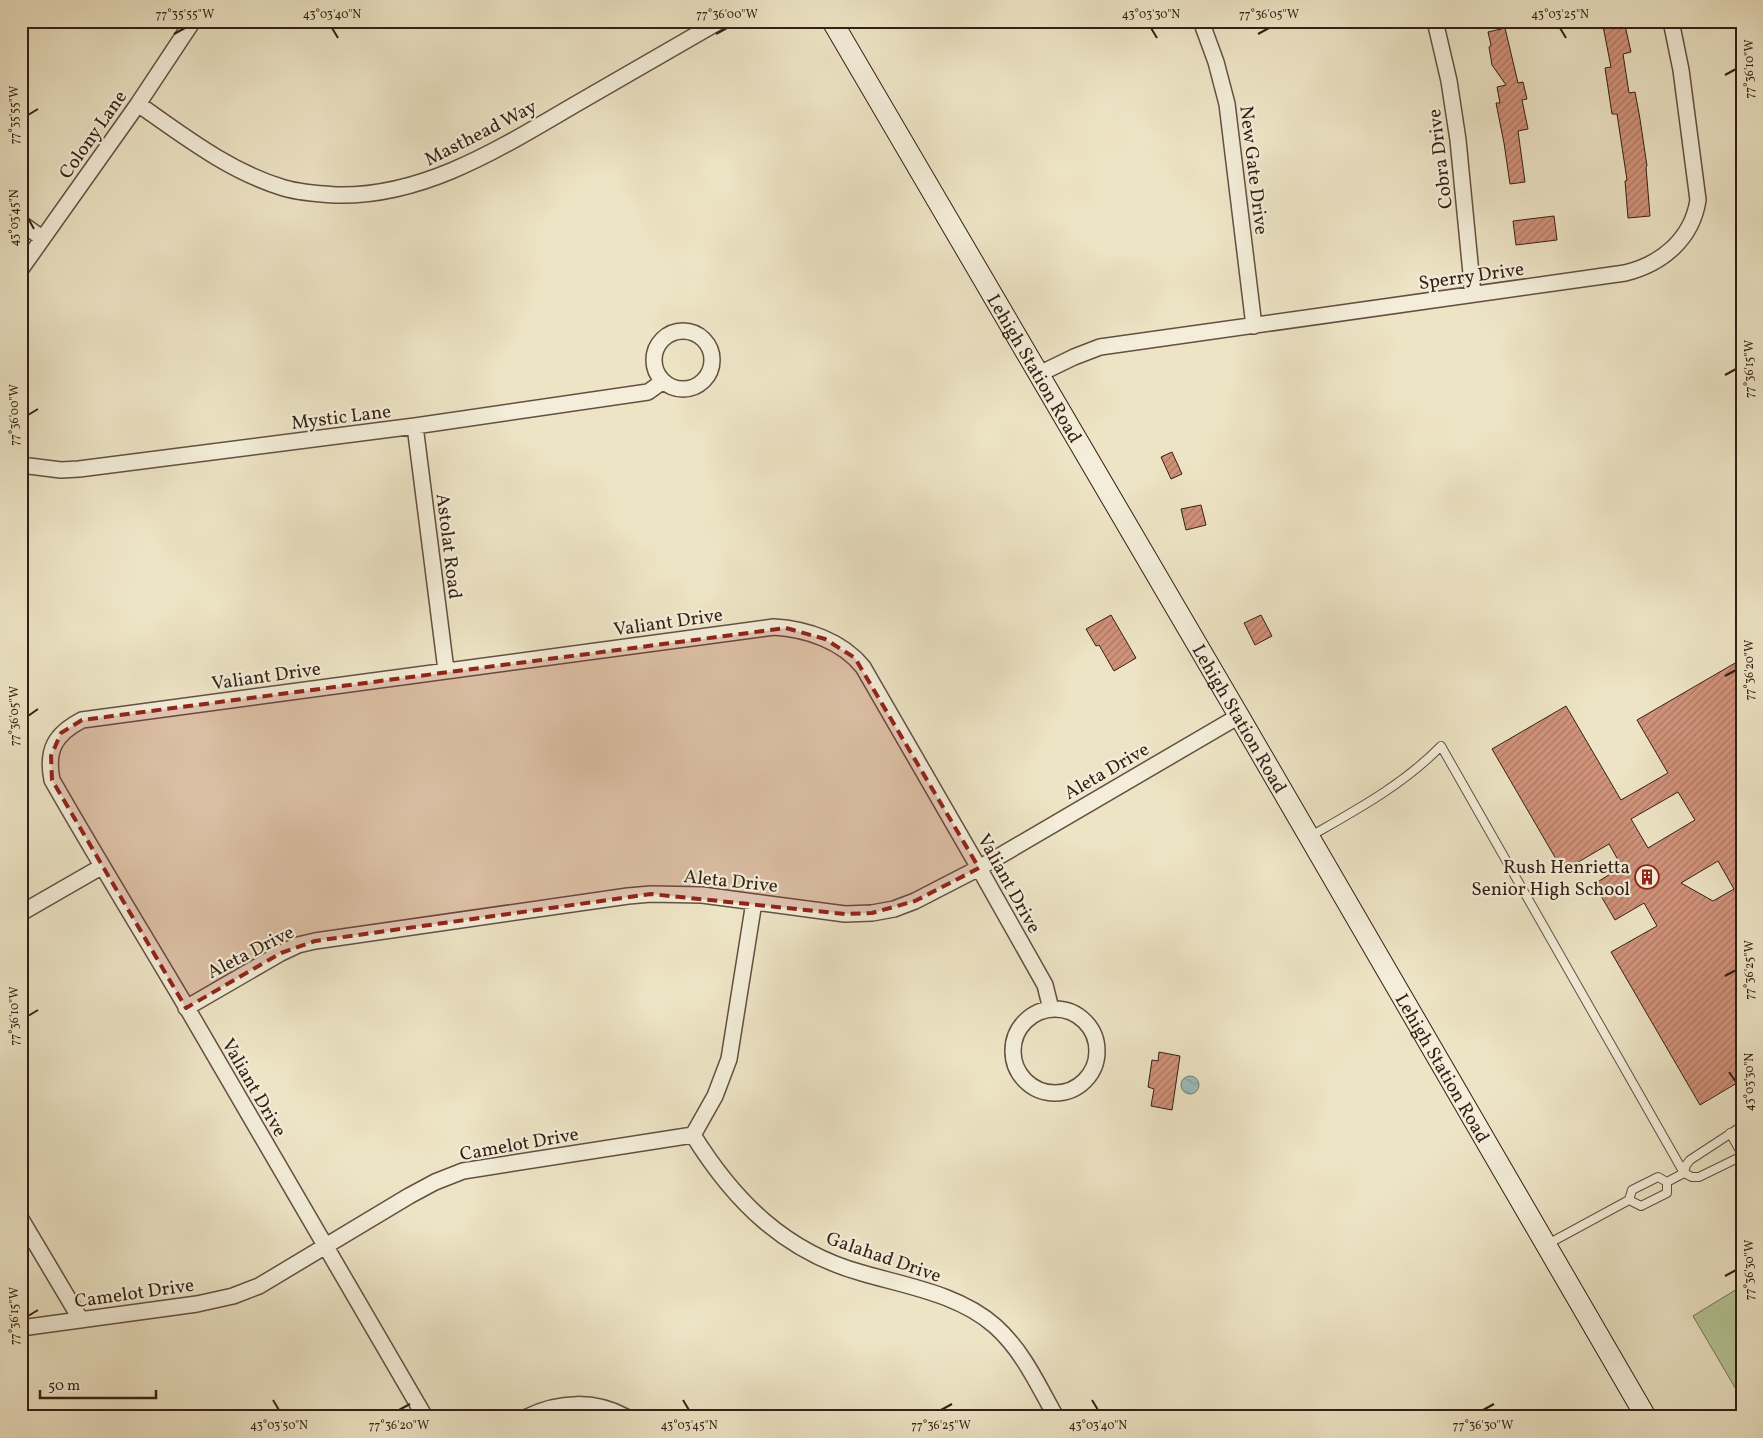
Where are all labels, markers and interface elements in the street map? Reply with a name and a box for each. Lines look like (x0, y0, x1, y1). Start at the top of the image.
text: 77°35'55"W (156, 7, 214, 23)
text: 43°03'40"N (303, 7, 361, 23)
text: 77°36'00"W (696, 7, 758, 23)
text: 43°03'30"N (1122, 7, 1180, 23)
text: 77°36'05"W (1239, 7, 1299, 23)
text: 43°03'25"N (1531, 7, 1589, 23)
text: 77°36'10"W (1742, 39, 1758, 99)
text: 77°35'55"W (7, 86, 23, 144)
street label: Colony Lane (54, 86, 134, 185)
street label: Masthead Way (420, 94, 541, 173)
street label: New Gate Drive (1232, 104, 1274, 236)
street label: Cobra Drive (1422, 107, 1460, 210)
text: 43°03'45"N (7, 189, 23, 247)
street label: Sperry Drive (1417, 257, 1526, 297)
street label: Lehigh Station Road (980, 290, 1087, 448)
text: 77°36'15"W (1742, 340, 1758, 398)
text: 77°36'00"W (7, 384, 23, 446)
street label: Mystic Lane (290, 399, 393, 437)
street label: Astolat Road (429, 492, 467, 601)
street label: Valiant Drive (612, 602, 724, 643)
street label: Lehigh Station Road (1185, 640, 1292, 799)
text: 77°36'20"W (1742, 640, 1758, 700)
street label: Valiant Drive (210, 656, 322, 697)
text: 77°36'05"W (7, 686, 23, 746)
street label: Aleta Drive (1060, 737, 1154, 807)
street label: Valiant Drive (970, 830, 1046, 938)
place label: Rush Henrietta Senior High School (1471, 855, 1630, 903)
street label: Aleta Drive (682, 864, 779, 900)
building icon: Rush Henrietta Senior High School (1634, 864, 1660, 890)
street label: Aleta Drive (203, 920, 299, 986)
text: 77°36'25"W (1742, 940, 1758, 1000)
text: 77°36'10"W (7, 986, 23, 1046)
street label: Lehigh Station Road (1388, 989, 1495, 1148)
street label: Valiant Drive (215, 1034, 292, 1142)
text: 43°03'30"N (1742, 1053, 1758, 1111)
street label: Camelot Drive (458, 1122, 581, 1168)
street label: Galahad Drive (822, 1226, 944, 1290)
text: 77°36'30"W (1742, 1240, 1758, 1300)
street label: Camelot Drive (73, 1273, 196, 1315)
text: 77°36'15"W (7, 1287, 23, 1345)
scale bar (40, 1368, 156, 1400)
text: 50 m (48, 1376, 80, 1397)
text: 43°03'50"N (250, 1418, 308, 1434)
text: 77°36'20"W (369, 1418, 429, 1434)
text: 43°03'45"N (660, 1418, 718, 1434)
text: 77°36'25"W (911, 1418, 971, 1434)
text: 43°03'40"N (1069, 1418, 1127, 1434)
text: 77°36'30"W (1453, 1418, 1513, 1434)

